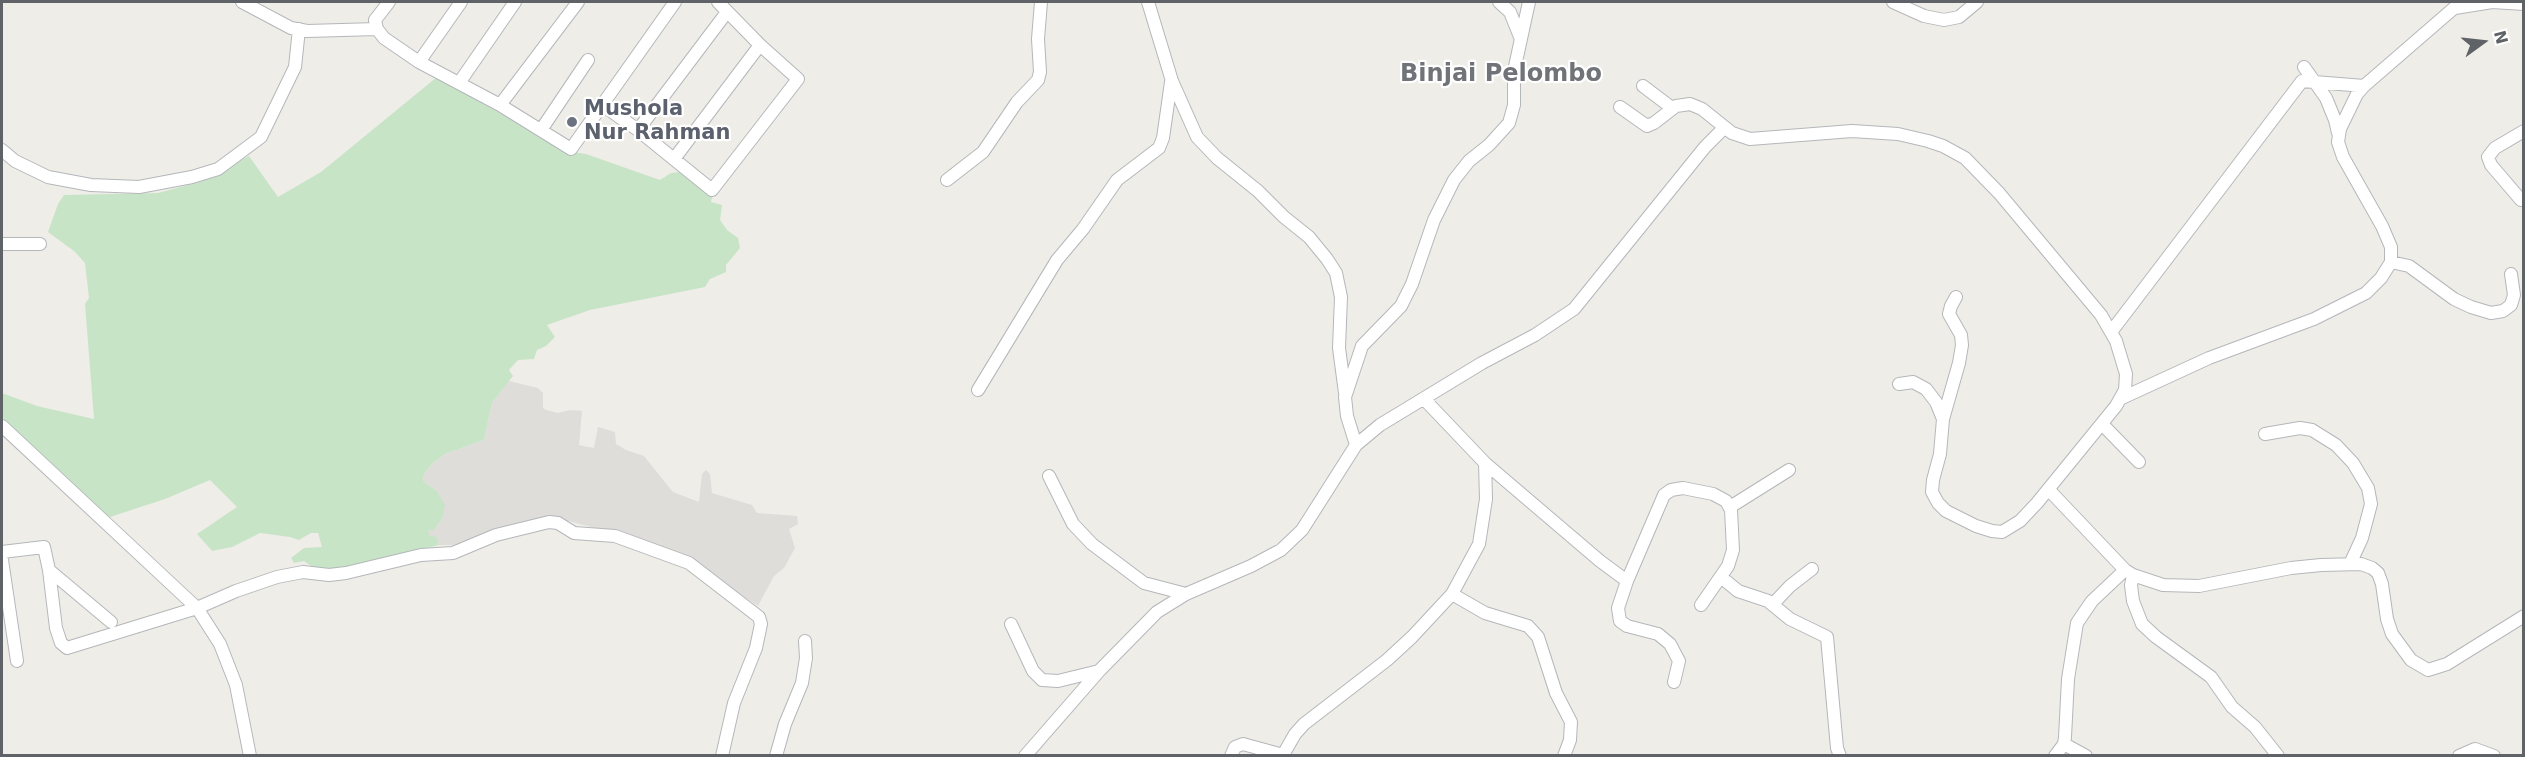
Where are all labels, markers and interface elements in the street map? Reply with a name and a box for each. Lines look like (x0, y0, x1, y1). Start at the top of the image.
north arrow (2453, 12, 2513, 72)
text: N (2490, 28, 2512, 46)
district label: Binjai Pelombo (1400, 61, 1602, 89)
place label: Mushola Nur Rahman (584, 97, 730, 147)
marker: Mushola Nur Rahman (565, 115, 579, 129)

